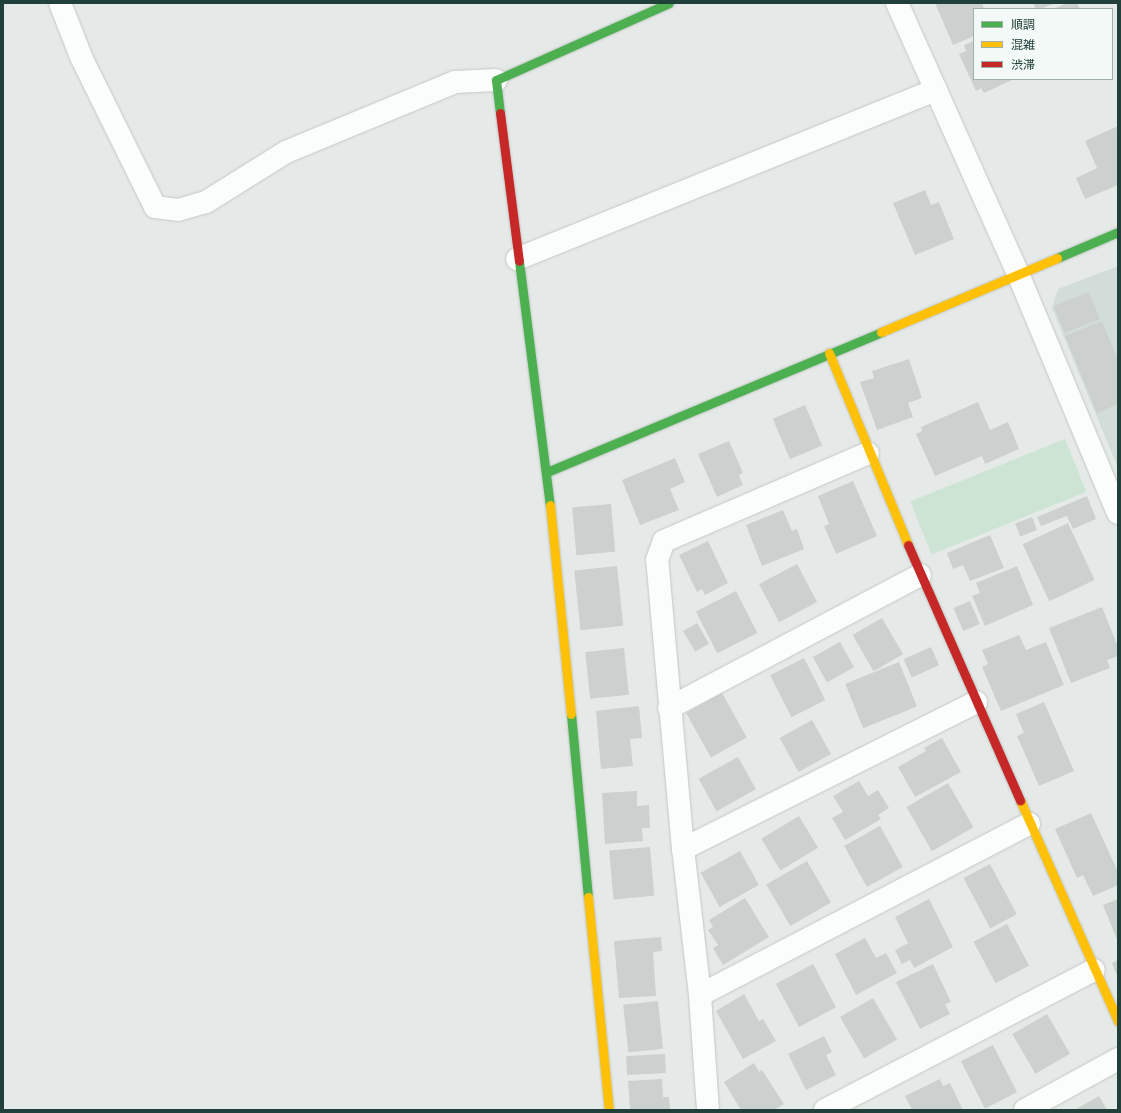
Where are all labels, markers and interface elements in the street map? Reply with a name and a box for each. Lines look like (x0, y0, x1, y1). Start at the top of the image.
legend (973, 8, 1113, 80)
text: 順調 (1011, 16, 1035, 33)
text: 混雑 (1011, 36, 1035, 53)
text: 渋滞 (1011, 56, 1035, 73)

